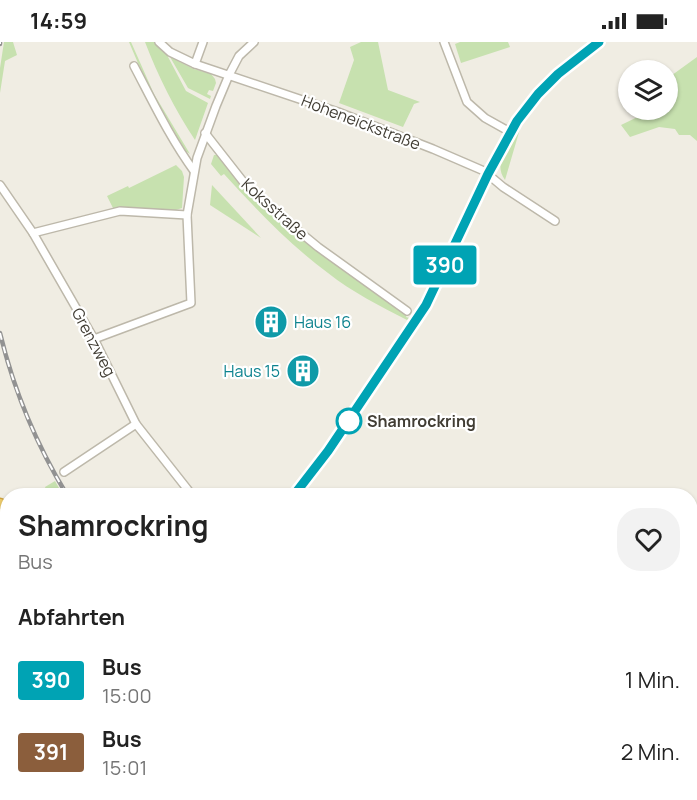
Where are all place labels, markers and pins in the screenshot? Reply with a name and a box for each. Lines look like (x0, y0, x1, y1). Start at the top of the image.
building icon: Haus 16 (253, 304, 289, 340)
place label: Haus 16 (294, 311, 351, 333)
building icon: Haus 15 (285, 353, 321, 389)
place label: Haus 15 (224, 360, 280, 382)
marker: Shamrockring (336, 408, 362, 434)
place label: Shamrockring (367, 410, 476, 432)

